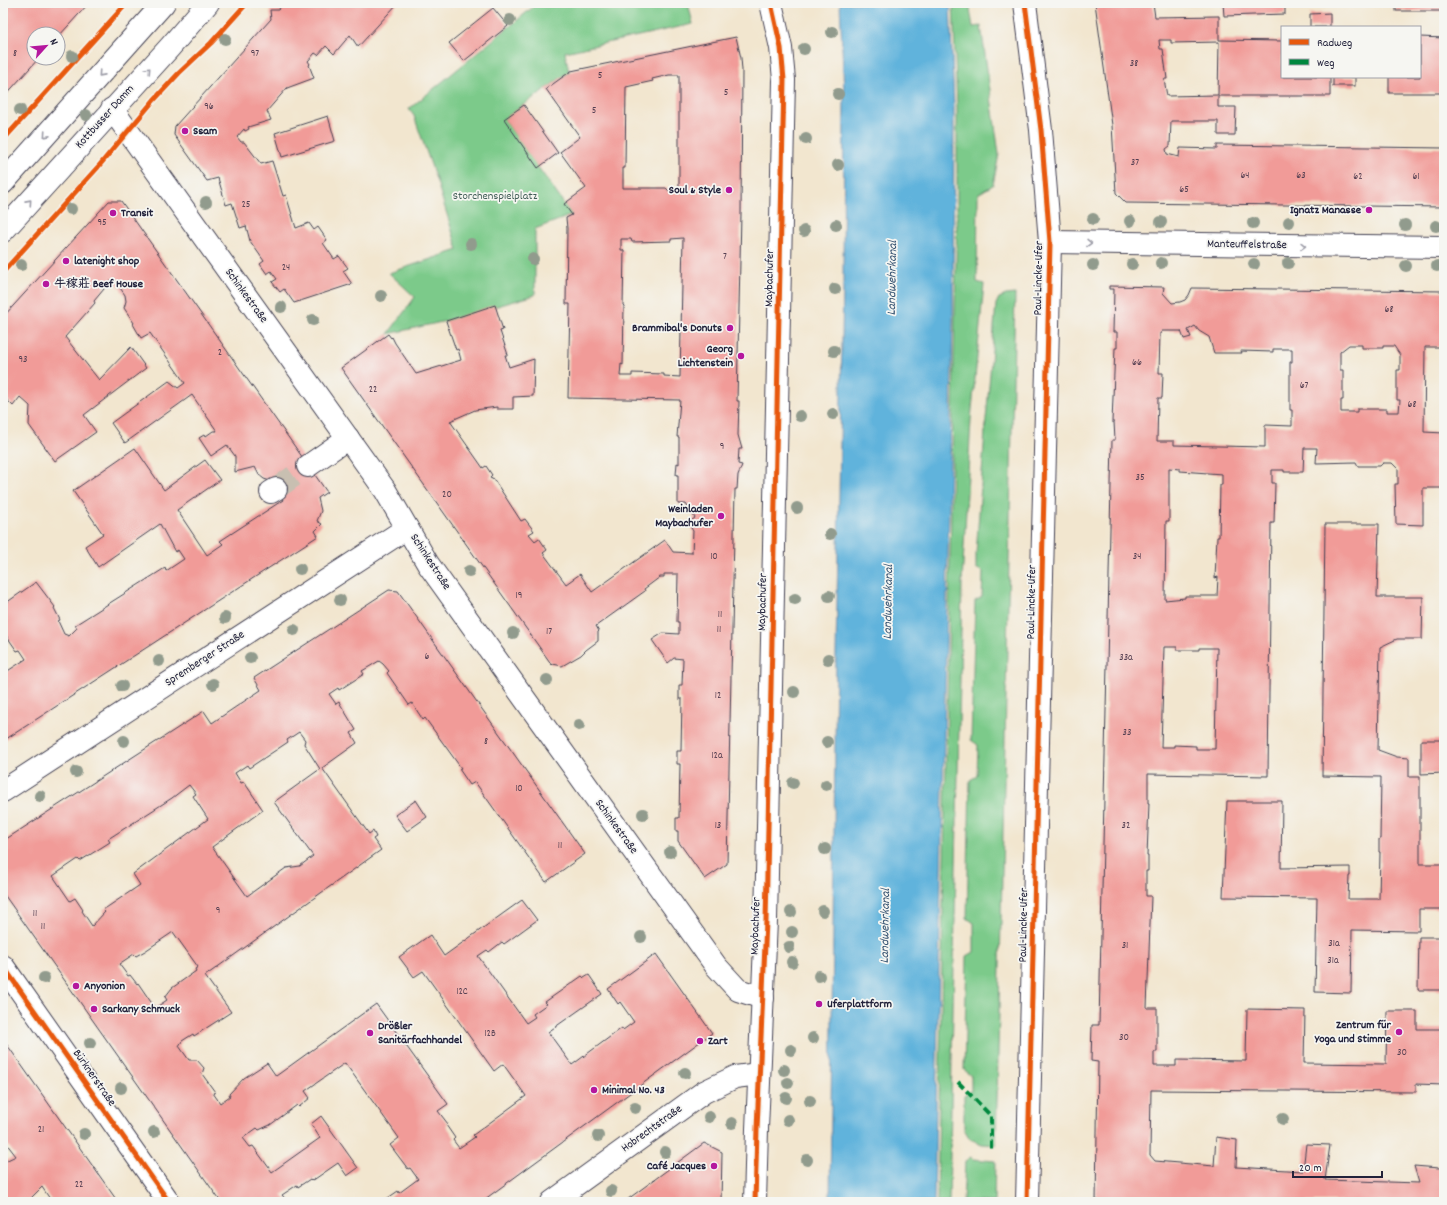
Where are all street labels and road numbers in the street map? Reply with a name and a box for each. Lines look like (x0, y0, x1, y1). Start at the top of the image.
street label: Kottbusser Damm (72, 81, 138, 153)
street label: Manteuffelstraße (1207, 236, 1287, 254)
street label: Paul-Lincke-Ufer (1030, 240, 1048, 316)
street label: Maybachufer (761, 248, 779, 307)
street label: Schinkestraße (220, 265, 272, 327)
street label: Schinkestraße (405, 530, 455, 594)
street label: Paul-Lincke-Ufer (1023, 564, 1041, 640)
street label: Maybachufer (754, 572, 772, 631)
street label: Spremberger Straße (162, 627, 248, 691)
street label: Schinkestraße (590, 796, 642, 858)
street label: Paul-Lincke-Ufer (1015, 887, 1033, 963)
street label: Maybachufer (746, 896, 766, 955)
street label: Bürknerstraße (68, 1046, 120, 1110)
street label: Hobrechtstraße (618, 1101, 686, 1157)

